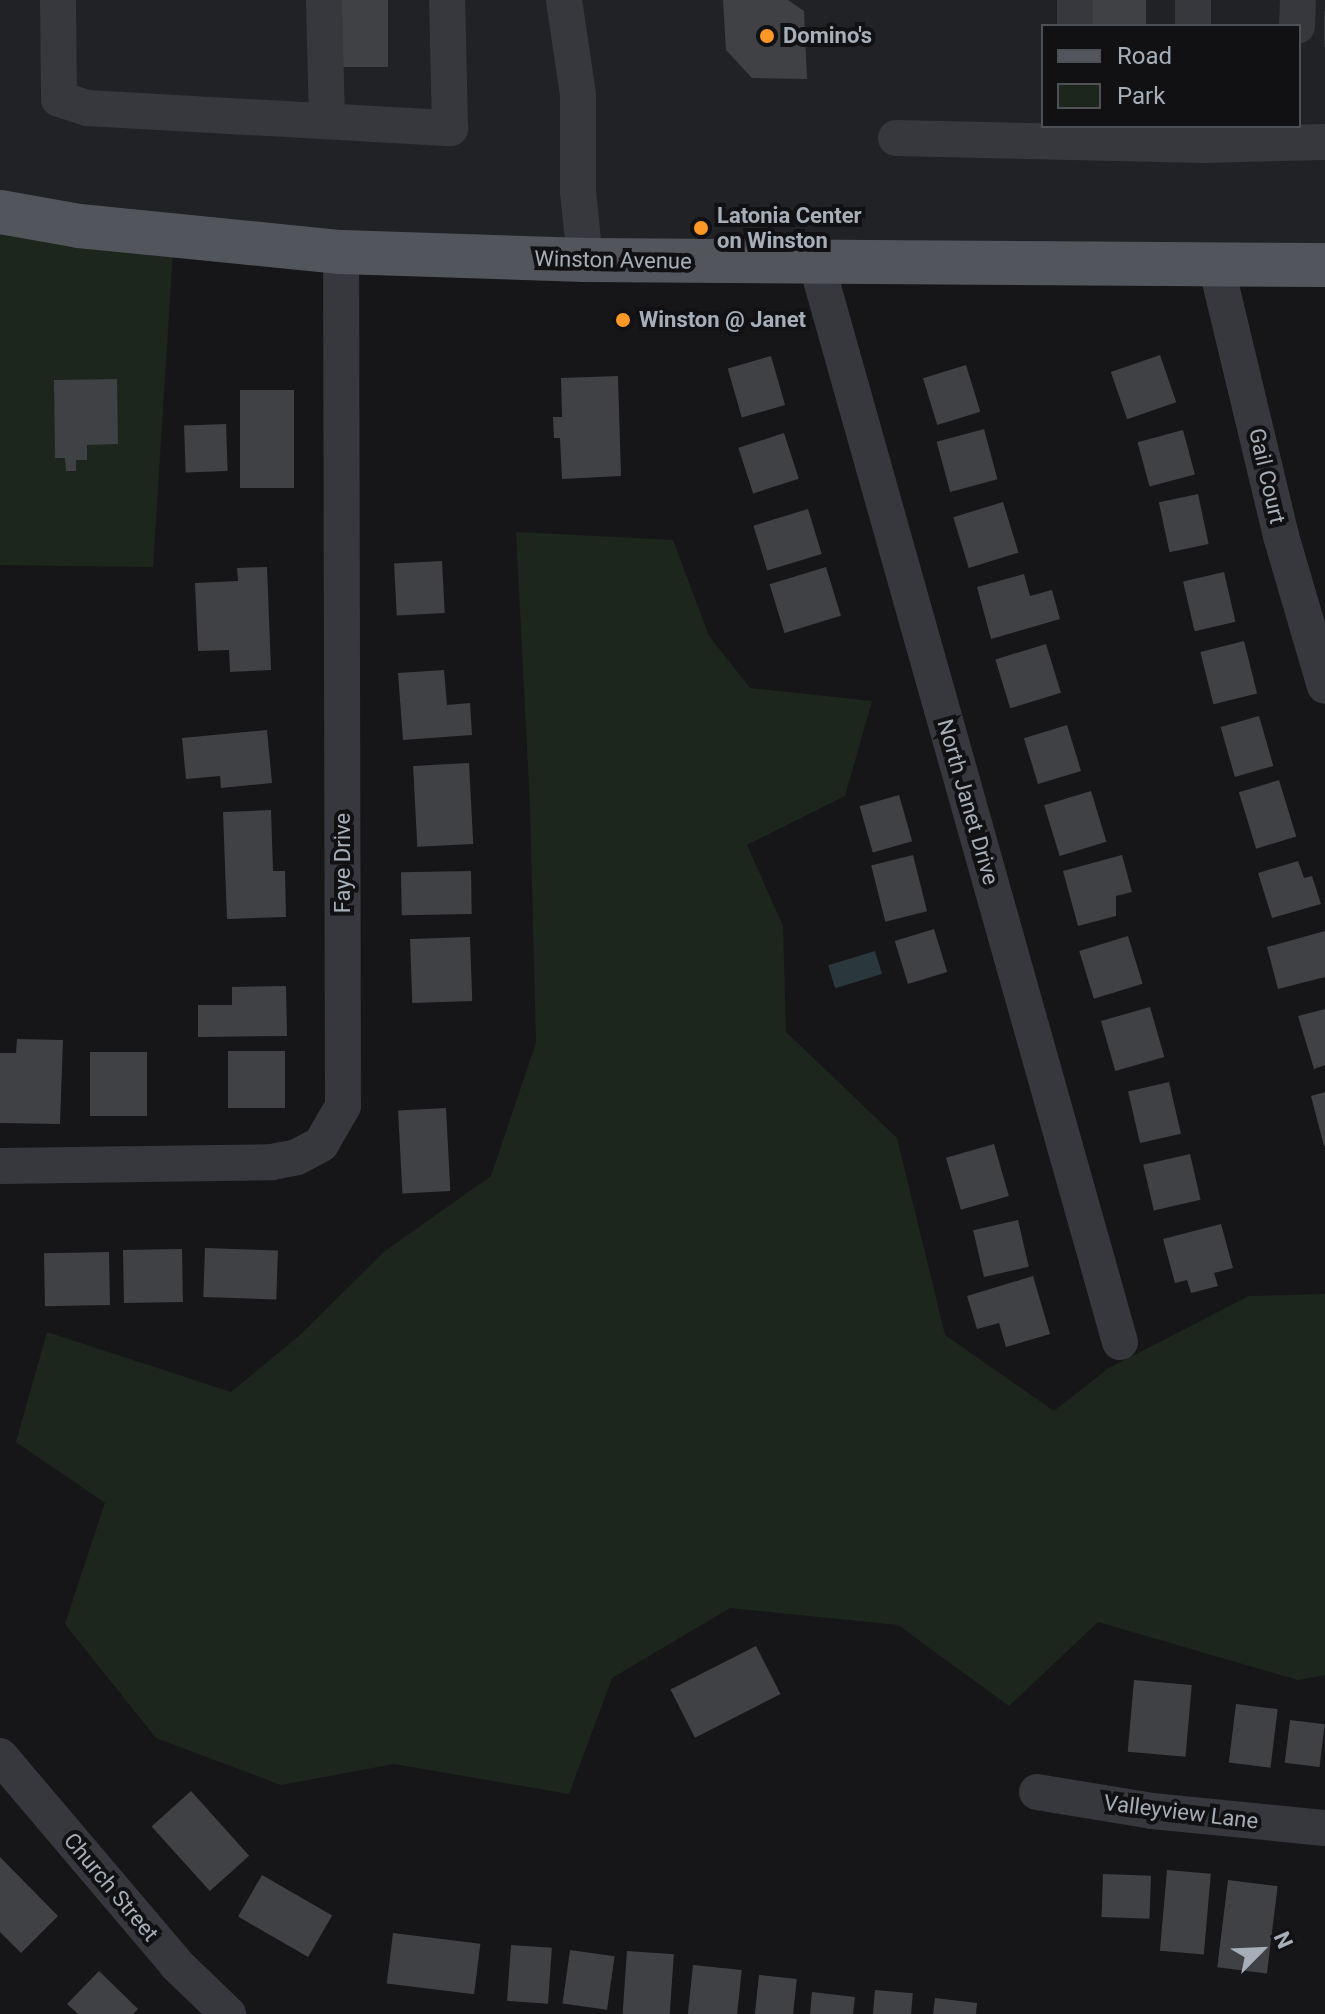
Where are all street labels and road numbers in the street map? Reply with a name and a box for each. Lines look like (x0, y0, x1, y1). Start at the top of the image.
street label: Winston Avenue (534, 245, 692, 275)
street label: Gail Court (1243, 426, 1291, 526)
street label: North Janet Drive (932, 716, 1004, 888)
street label: Faye Drive (330, 813, 356, 913)
street label: Valleyview Lane (1102, 1789, 1260, 1835)
street label: Church Street (58, 1828, 164, 1946)

